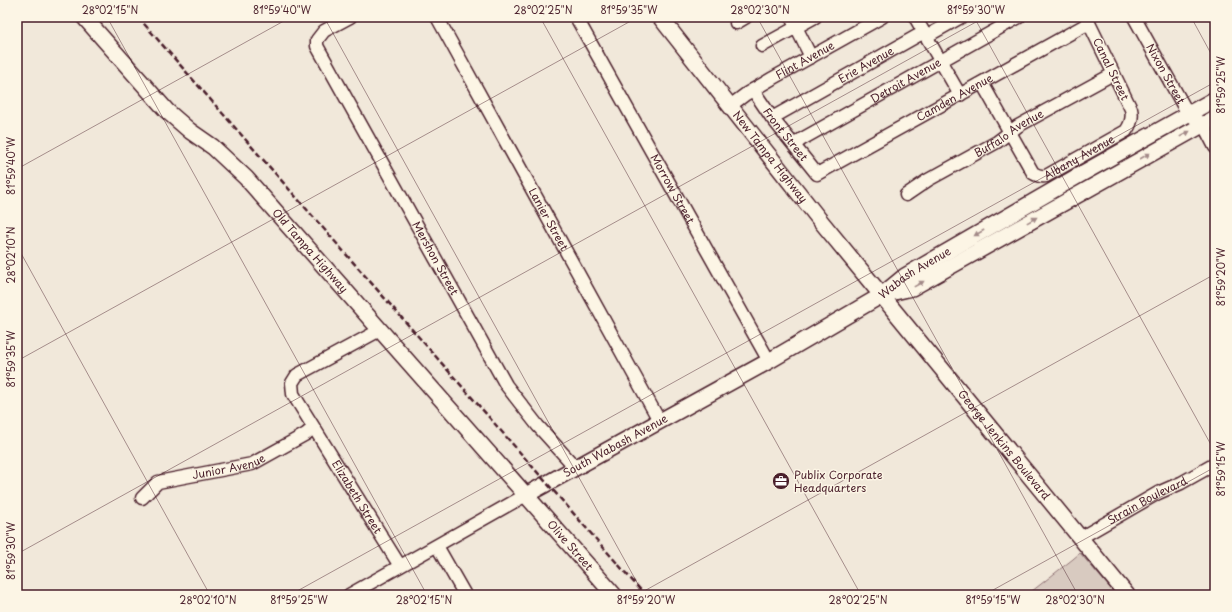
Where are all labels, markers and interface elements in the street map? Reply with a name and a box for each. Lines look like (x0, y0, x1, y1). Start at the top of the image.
text: 28°02'15"N (82, 2, 138, 17)
text: 81°59'40"W (253, 2, 312, 17)
text: 28°02'25"N (514, 2, 573, 17)
text: 81°59'35"W (600, 2, 658, 17)
text: 28°02'30"N (730, 2, 790, 17)
text: 81°59'30"W (947, 2, 1006, 17)
street label: Canal Street (1089, 35, 1134, 103)
street label: Flint Avenue (772, 36, 837, 83)
street label: Nixon Street (1142, 40, 1190, 107)
street label: Erie Avenue (835, 42, 897, 87)
street label: Detroit Avenue (867, 54, 944, 107)
text: 81°59'25"W (1213, 56, 1228, 114)
street label: Camden Avenue (913, 69, 996, 125)
street label: Front Street (759, 104, 813, 165)
street label: Buffalo Avenue (971, 105, 1046, 161)
street label: New Tampa Highway (729, 107, 812, 206)
street label: Albany Avenue (1040, 130, 1117, 184)
one-way arrow (1179, 131, 1191, 138)
text: 81°59'40"W (3, 136, 18, 195)
street label: Morrow Street (646, 151, 699, 227)
one-way arrow (1139, 153, 1151, 160)
street label: Lanier Street (525, 185, 573, 254)
street label: Old Tampa Highway (268, 204, 352, 296)
one-way arrow (1026, 217, 1038, 224)
street label: Mershon Street (408, 218, 464, 299)
text: 28°02'10"N (3, 226, 18, 284)
one-way arrow (973, 230, 985, 237)
street label: Wabash Avenue (875, 242, 954, 303)
text: 81°59'20"W (1213, 247, 1228, 306)
one-way arrow (913, 281, 925, 287)
text: 81°59'35"W (3, 330, 18, 388)
street label: George Jenkins Boulevard (954, 386, 1055, 503)
street label: South Wabash Avenue (560, 410, 671, 481)
text: 81°59'15"W (1213, 441, 1228, 497)
street label: Junior Avenue (191, 449, 268, 483)
street label: Elizabeth Street (328, 456, 387, 537)
place label: Publix Corporate Headquarters (794, 466, 883, 496)
office icon: Publix Corporate Headquarters (771, 471, 791, 491)
street label: Strain Boulevard (1104, 472, 1190, 529)
street label: Olive Street (543, 516, 598, 574)
text: 81°59'30"W (3, 521, 18, 580)
text: 28°02'10"N (179, 592, 237, 607)
text: 81°59'25"W (270, 592, 328, 607)
text: 28°02'15"N (396, 592, 452, 607)
text: 81°59'20"W (617, 592, 676, 607)
text: 28°02'25"N (829, 592, 888, 607)
text: 81°59'15"W (965, 592, 1021, 607)
text: 28°02'30"N (1045, 592, 1105, 607)

